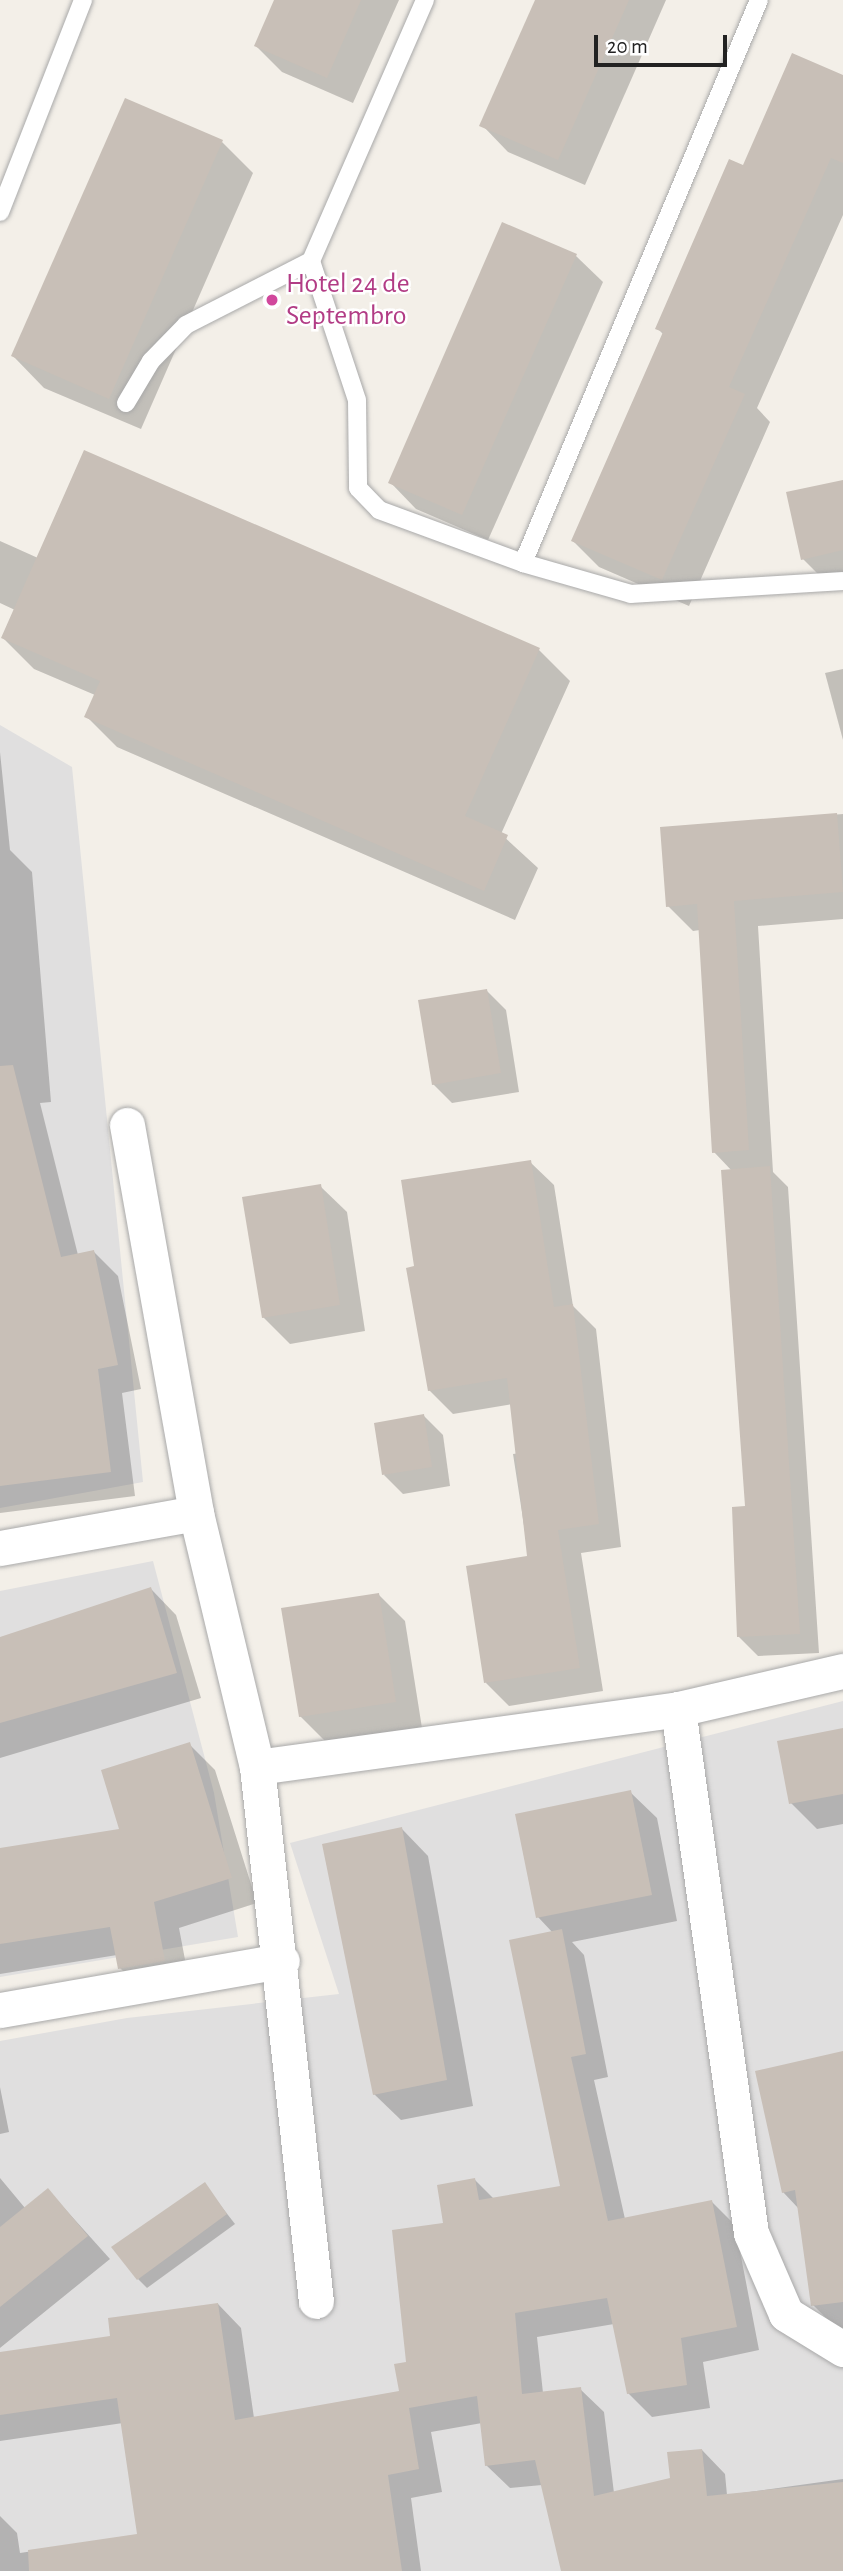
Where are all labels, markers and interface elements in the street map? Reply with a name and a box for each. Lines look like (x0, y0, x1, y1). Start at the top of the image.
scale bar (598, 21, 731, 65)
text: 20 m (607, 36, 648, 57)
place label: Hotel 24 de Septembro (286, 267, 410, 333)
marker: Hotel 24 de Septembro (264, 292, 280, 308)

